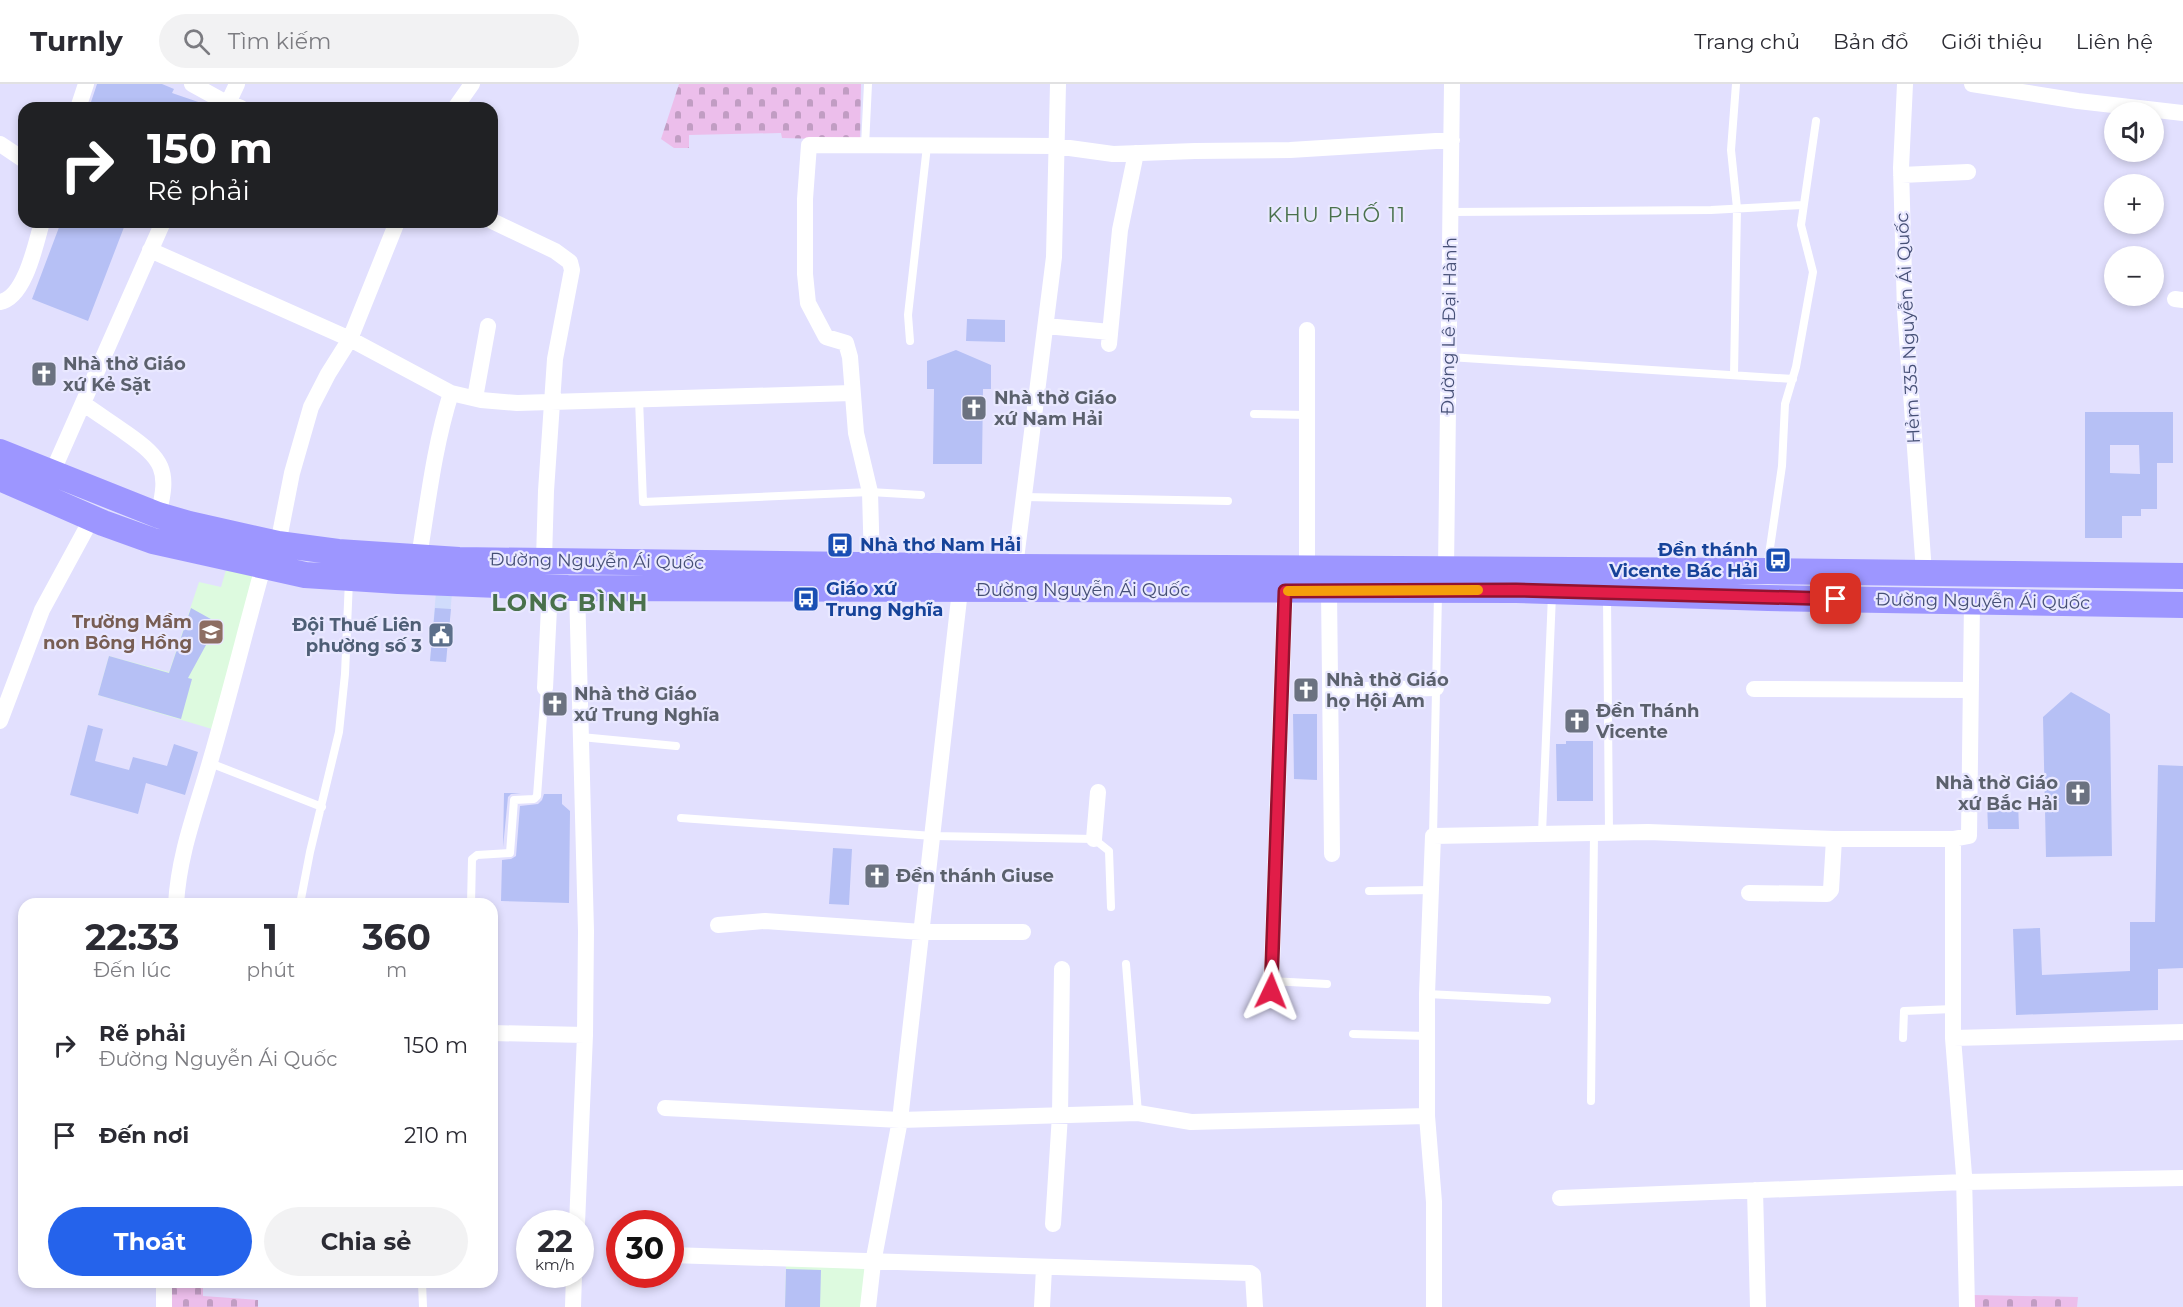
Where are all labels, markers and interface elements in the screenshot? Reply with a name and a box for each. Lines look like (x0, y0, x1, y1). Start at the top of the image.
search box (159, 14, 579, 68)
text: Turnly (30, 24, 123, 58)
icon: search (180, 25, 213, 58)
text: Tìm kiếm (228, 28, 331, 55)
text: Trang chủ (1694, 29, 1800, 54)
text: Bản đồ (1833, 29, 1908, 54)
text: Giới thiệu (1941, 29, 2043, 54)
text: Liên hệ (2076, 29, 2153, 54)
map controls (2104, 102, 2164, 306)
button: sound (2104, 102, 2164, 162)
text: 150 m (147, 122, 273, 174)
icon: right (48, 126, 126, 204)
text: Rẽ phải (147, 174, 250, 207)
button: + (2104, 174, 2164, 234)
district label: KHU PHỐ 11 (1267, 202, 1407, 227)
street label: Hẻm 335 Nguyễn Ái Quốc (1891, 212, 1925, 444)
street label: Đường Lê Đại Hành (1436, 237, 1462, 415)
button: − (2104, 246, 2164, 306)
place label: Nhà thờ Giáo xứ Kẻ Sặt (63, 353, 186, 396)
church icon: Nhà thờ Giáo xứ Kẻ Sặt (29, 359, 59, 389)
place label: Nhà thờ Giáo xứ Nam Hải (994, 387, 1117, 430)
church icon: Nhà thờ Giáo xứ Nam Hải (959, 393, 989, 423)
bus stop icon: Nhà thơ Nam Hải (825, 530, 855, 560)
place label: Nhà thơ Nam Hải (860, 534, 1021, 556)
place label: Đền thánh Vicente Bác Hải (1608, 539, 1758, 582)
bus stop icon: Đền thánh Vicente Bác Hải (1763, 545, 1793, 575)
street label: Đường Nguyễn Ái Quốc (490, 548, 704, 574)
pin (1810, 573, 1861, 624)
place label: Giáo xứ Trung Nghĩa (826, 578, 943, 621)
street label: Đường Nguyễn Ái Quốc (976, 579, 1190, 601)
icon: arrive (1819, 582, 1852, 615)
bus stop icon: Giáo xứ Trung Nghĩa (791, 584, 821, 614)
district label: LONG BÌNH (491, 588, 649, 617)
street label: Đường Nguyễn Ái Quốc (1876, 588, 2090, 614)
place label: Trường Mầm non Bông Hồng (43, 611, 192, 654)
place label: Đội Thuế Liên phường số 3 (292, 614, 422, 657)
school or university icon: Trường Mầm non Bông Hồng (196, 617, 226, 647)
public building icon: Đội Thuế Liên phường số 3 (426, 620, 456, 650)
place label: Nhà thờ Giáo họ Hội Am (1326, 669, 1449, 712)
church icon: Nhà thờ Giáo họ Hội Am (1291, 675, 1321, 705)
place label: Nhà thờ Giáo xứ Trung Nghĩa (574, 683, 720, 726)
church icon: Nhà thờ Giáo xứ Trung Nghĩa (540, 689, 570, 719)
place label: Đền Thánh Vicente (1595, 700, 1700, 743)
church icon: Đền Thánh Vicente (1562, 706, 1592, 736)
place label: Nhà thờ Giáo xứ Bắc Hải (1935, 772, 2058, 815)
church icon: Nhà thờ Giáo xứ Bắc Hải (2063, 778, 2093, 808)
church icon: Đền thánh Giuse (862, 861, 892, 891)
place label: Đền thánh Giuse (896, 865, 1054, 887)
text: 22:33 (85, 915, 179, 959)
text: 1 (264, 915, 278, 959)
text: 360 (362, 915, 431, 959)
text: Đến lúc (93, 958, 171, 982)
text: phút (246, 958, 295, 982)
text: m (386, 958, 407, 982)
position arrow (1239, 959, 1303, 1023)
text: Rẽ phải (99, 1020, 186, 1047)
icon: right (48, 1029, 81, 1062)
text: 150 m (404, 1032, 468, 1059)
text: Đường Nguyễn Ái Quốc (99, 1047, 337, 1071)
icon: arrive (48, 1119, 81, 1152)
text: Đến nơi (99, 1122, 189, 1149)
text: 210 m (404, 1122, 468, 1149)
button: Thoát (48, 1207, 252, 1276)
button: Chia sẻ (264, 1207, 468, 1276)
speed limit sign: 30 (606, 1210, 684, 1288)
text: 22 (537, 1223, 573, 1260)
text: km/h (535, 1255, 575, 1274)

